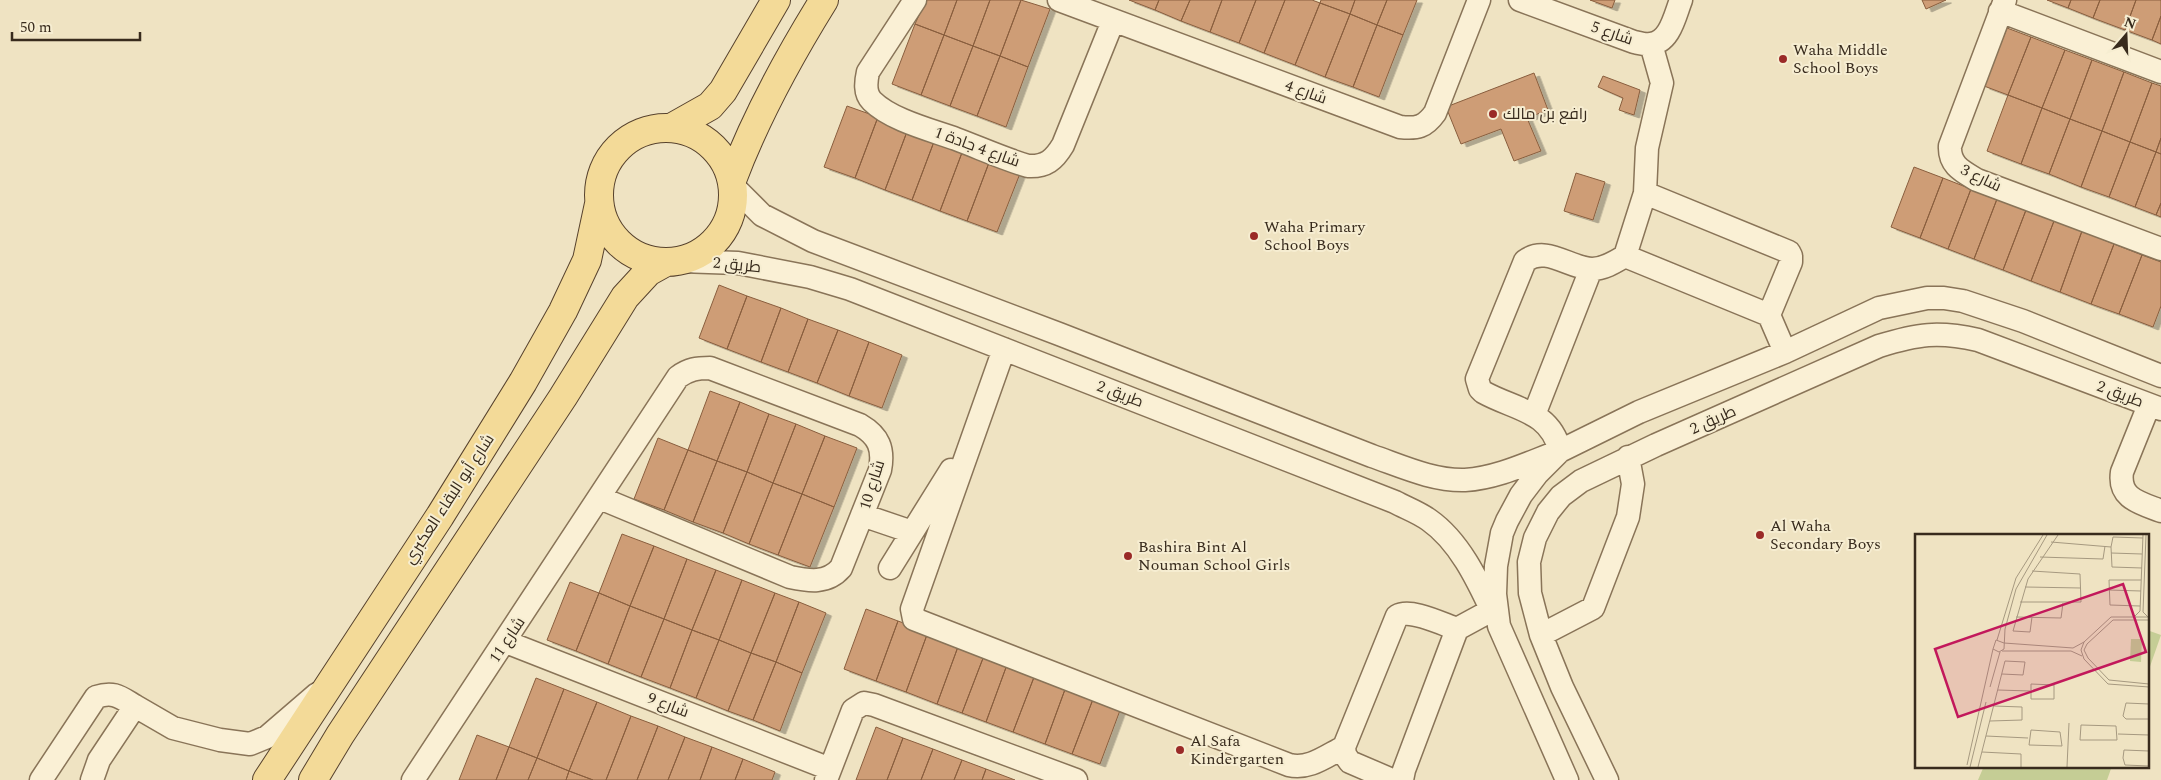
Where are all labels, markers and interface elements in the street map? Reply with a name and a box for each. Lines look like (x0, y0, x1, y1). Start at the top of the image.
scale bar (12, 10, 140, 42)
north arrow (2101, 10, 2151, 60)
text: N (2121, 11, 2139, 35)
street label: شارع 5 (1588, 15, 1636, 51)
text: 50 m (20, 16, 52, 39)
place label: Waha Middle School Boys (1793, 38, 1888, 80)
marker: Waha Middle School Boys (1777, 53, 1789, 65)
street label: شارع 4 (1282, 73, 1330, 111)
place label: رافع بن مالك (1503, 102, 1587, 126)
marker: رافع بن مالك (1487, 108, 1499, 120)
street label: شارع 4 جادة 1 (931, 120, 1023, 174)
street label: شارع 3 (1956, 158, 2006, 198)
place label: Waha Primary School Boys (1264, 215, 1366, 257)
marker: Waha Primary School Boys (1248, 230, 1260, 242)
street label: طريق 2 (712, 251, 762, 279)
street label: طريق 2 (1093, 374, 1147, 414)
street label: طريق 2 (2093, 374, 2147, 414)
street label: طريق 2 (1686, 399, 1740, 441)
street label: شارع أبو البقاء العكبري (398, 429, 501, 569)
street label: شارع 10 (853, 457, 891, 513)
place label: Al Waha Secondary Boys (1770, 514, 1881, 556)
marker: Al Waha Secondary Boys (1754, 529, 1766, 541)
inset map (1915, 534, 2148, 768)
place label: Bashira Bint Al Nouman School Girls (1138, 535, 1290, 577)
marker: Bashira Bint Al Nouman School Girls (1122, 550, 1134, 562)
street label: شارع 11 (483, 612, 531, 668)
street label: شارع 9 (644, 686, 692, 724)
place label: Al Safa Kindergarten (1190, 729, 1284, 771)
marker: Al Safa Kindergarten (1174, 744, 1186, 756)

